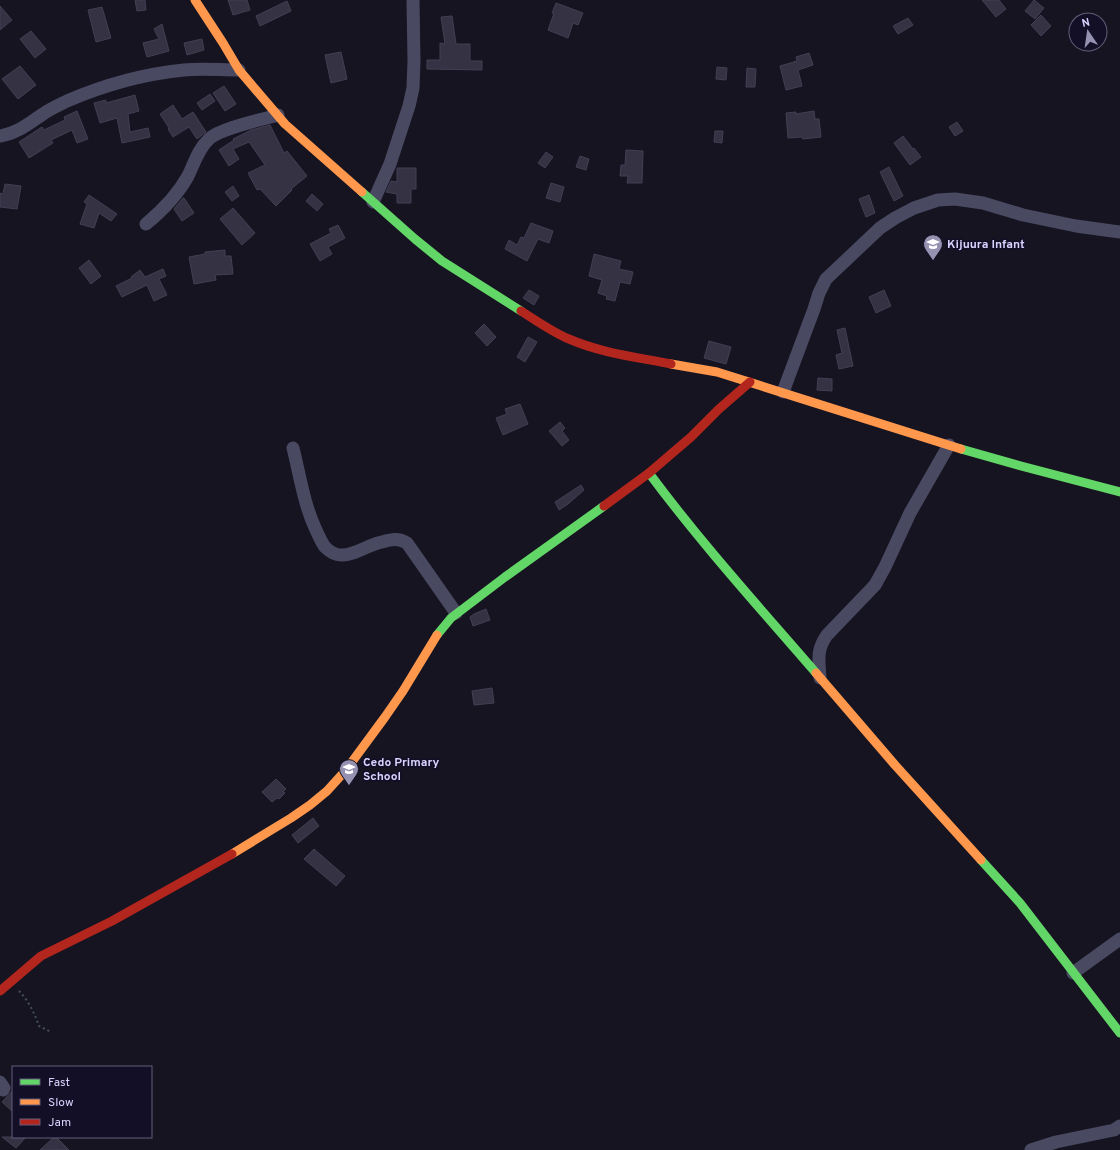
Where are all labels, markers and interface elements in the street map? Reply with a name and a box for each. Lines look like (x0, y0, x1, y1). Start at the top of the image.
north arrow (1068, 12, 1108, 52)
text: N (1081, 16, 1091, 31)
school or university icon: Kijuura Infant (922, 233, 944, 261)
place label: Kijuura Infant (947, 237, 1025, 253)
place label: Cedo Primary School (363, 755, 440, 785)
school or university icon: Cedo Primary School (338, 758, 360, 786)
legend (12, 1066, 152, 1138)
text: Fast (48, 1075, 70, 1091)
text: Slow (48, 1095, 74, 1111)
text: Jam (48, 1115, 71, 1131)

